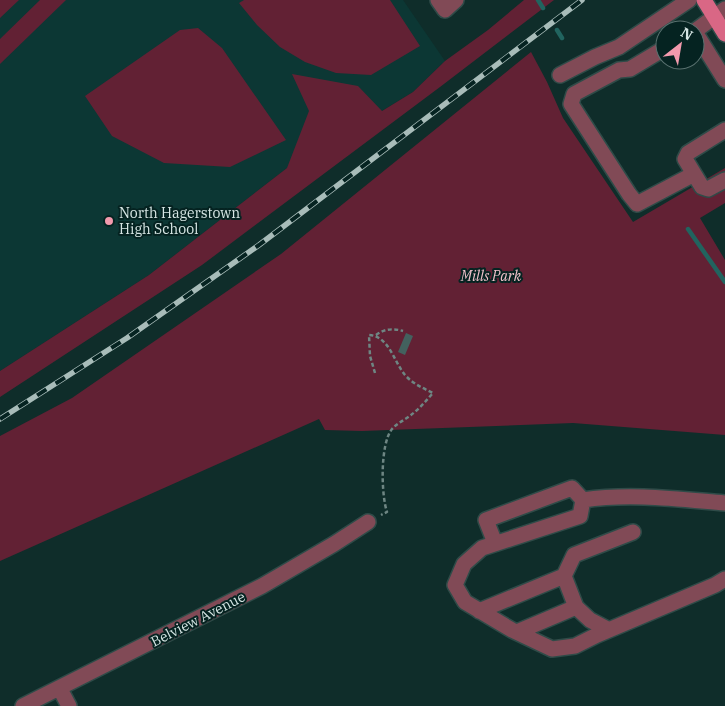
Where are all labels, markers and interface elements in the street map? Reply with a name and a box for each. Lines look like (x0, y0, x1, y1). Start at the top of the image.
north arrow (655, 20, 705, 70)
text: N (677, 23, 696, 44)
place label: North Hagerstown High School (119, 204, 240, 238)
marker: North Hagerstown High School (103, 215, 115, 227)
park label: Mills Park (460, 267, 522, 285)
street label: Belview Avenue (148, 587, 248, 651)

